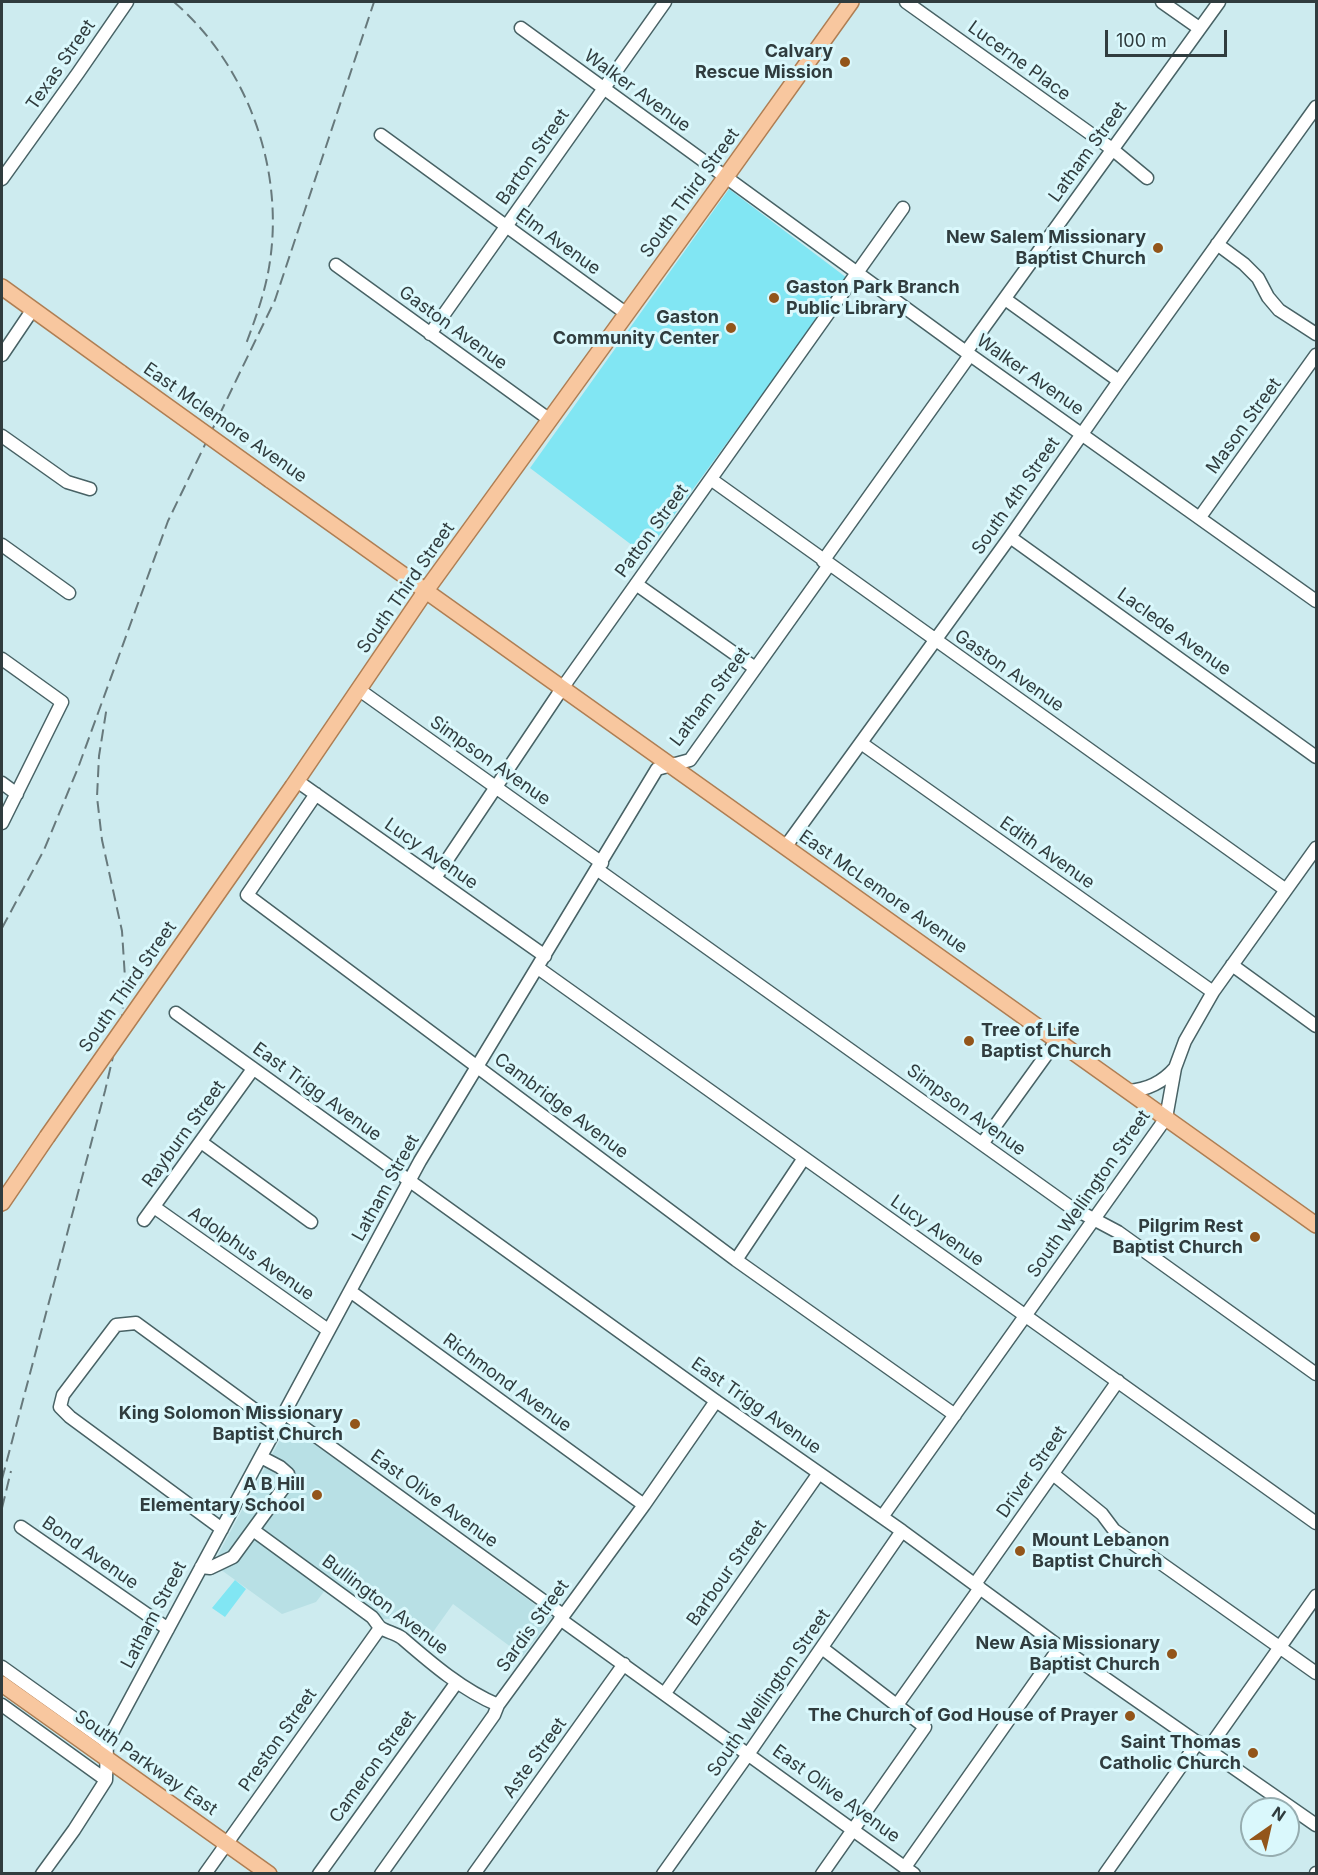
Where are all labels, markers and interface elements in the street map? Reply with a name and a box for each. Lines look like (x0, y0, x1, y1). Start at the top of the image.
street label: Texas Street (22, 16, 100, 114)
street label: Lucerne Place (963, 17, 1075, 105)
scale bar (1108, 18, 1230, 56)
text: 100 m (1116, 30, 1167, 51)
place label: Calvary Rescue Mission (695, 41, 833, 84)
street label: Walker Avenue (580, 45, 694, 137)
marker: Calvary Rescue Mission (838, 55, 852, 69)
street label: Latham Street (1044, 98, 1132, 206)
street label: Barton Street (492, 105, 574, 209)
street label: South Third Street (636, 124, 744, 262)
street label: Elm Avenue (512, 204, 604, 280)
place label: New Salem Missionary Baptist Church (946, 227, 1146, 270)
marker: New Salem Missionary Baptist Church (1151, 241, 1165, 255)
place label: Gaston Park Branch Public Library (786, 277, 960, 320)
street label: Gaston Avenue (395, 282, 511, 374)
marker: Gaston Park Branch Public Library (767, 291, 781, 305)
place label: Gaston Community Center (553, 307, 719, 350)
marker: Gaston Community Center (724, 321, 738, 335)
street label: Walker Avenue (972, 330, 1088, 420)
street label: East Mclemore Avenue (139, 358, 311, 488)
street label: Mason Street (1202, 374, 1286, 478)
street label: South 4th Street (967, 433, 1065, 559)
street label: Patton Street (611, 480, 693, 582)
street label: South Third Street (353, 519, 459, 657)
street label: Laclede Avenue (1113, 584, 1235, 680)
street label: Gaston Avenue (950, 625, 1068, 717)
street label: Latham Street (666, 643, 754, 751)
street label: Simpson Avenue (426, 711, 554, 811)
street label: Edith Avenue (995, 812, 1099, 894)
street label: Lucy Avenue (380, 814, 482, 894)
street label: East McLemore Avenue (795, 826, 971, 958)
street label: South Third Street (75, 918, 181, 1056)
place label: Tree of Life Baptist Church (981, 1020, 1112, 1062)
marker: Tree of Life Baptist Church (962, 1034, 976, 1048)
street label: East Trigg Avenue (248, 1038, 386, 1146)
street label: Cambridge Avenue (490, 1049, 632, 1163)
street label: Simpson Avenue (902, 1060, 1030, 1160)
street label: Rayburn Street (138, 1076, 230, 1192)
street label: South Wellington Street (1023, 1106, 1155, 1282)
street label: Latham Street (348, 1131, 424, 1245)
street label: Lucy Avenue (886, 1191, 988, 1271)
street label: Adolphus Avenue (184, 1203, 318, 1305)
place label: Pilgrim Rest Baptist Church (1112, 1216, 1243, 1258)
marker: Pilgrim Rest Baptist Church (1248, 1230, 1262, 1244)
street label: Richmond Avenue (439, 1329, 575, 1437)
street label: East Trigg Avenue (687, 1353, 825, 1459)
place label: King Solomon Missionary Baptist Church (119, 1403, 343, 1446)
marker: King Solomon Missionary Baptist Church (348, 1417, 362, 1431)
street label: Driver Street (992, 1422, 1072, 1522)
street label: East Olive Avenue (366, 1445, 502, 1553)
place label: A B Hill Elementary School (140, 1474, 305, 1516)
marker: A B Hill Elementary School (310, 1488, 324, 1502)
street label: Bond Avenue (38, 1512, 142, 1594)
street label: Barbour Street (683, 1516, 771, 1630)
place label: Mount Lebanon Baptist Church (1032, 1530, 1169, 1572)
marker: Mount Lebanon Baptist Church (1013, 1544, 1027, 1558)
street label: Bullington Avenue (318, 1550, 452, 1660)
street label: Latham Street (117, 1558, 191, 1672)
street label: Sardis Street (492, 1576, 574, 1676)
street label: South Wellington Street (703, 1605, 835, 1781)
place label: New Asia Missionary Baptist Church (976, 1633, 1160, 1676)
marker: New Asia Missionary Baptist Church (1165, 1647, 1179, 1661)
street label: Preston Street (234, 1684, 322, 1796)
place label: The Church of God House of Prayer (808, 1705, 1118, 1727)
street label: South Parkway East (71, 1706, 221, 1820)
street label: Cameron Street (325, 1707, 421, 1827)
marker: The Church of God House of Prayer (1123, 1709, 1137, 1723)
street label: Aste Street (499, 1714, 571, 1802)
place label: Saint Thomas Catholic Church (1099, 1732, 1241, 1774)
street label: East Olive Avenue (768, 1740, 904, 1848)
marker: Saint Thomas Catholic Church (1246, 1746, 1260, 1760)
north arrow (1240, 1797, 1300, 1857)
text: N (1268, 1802, 1290, 1825)

